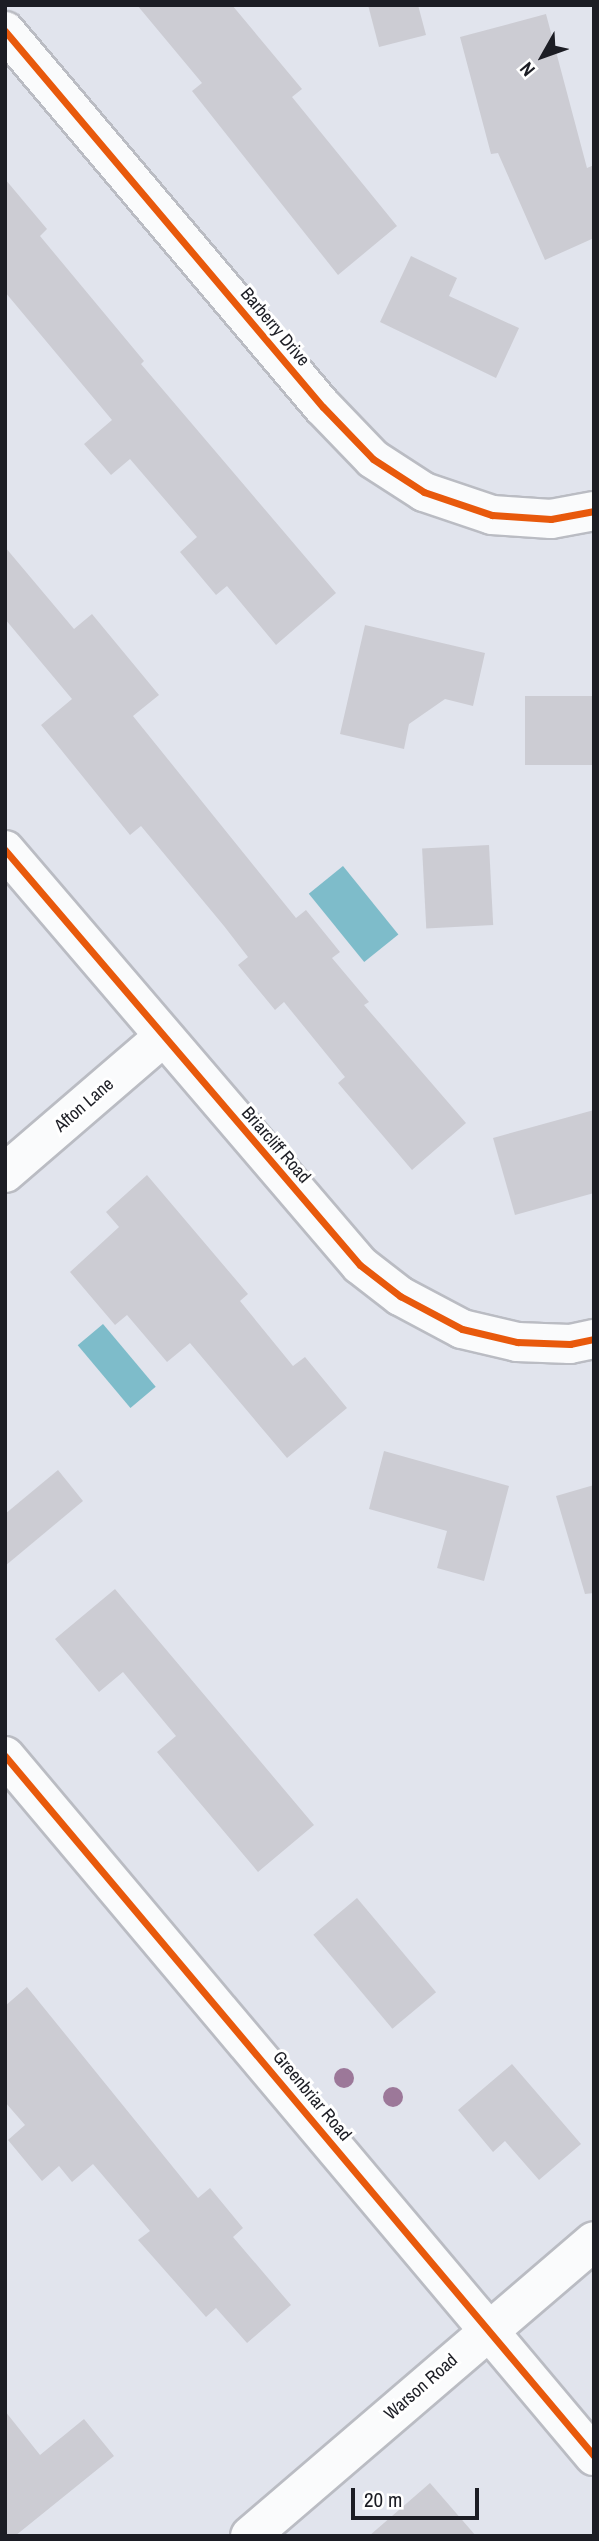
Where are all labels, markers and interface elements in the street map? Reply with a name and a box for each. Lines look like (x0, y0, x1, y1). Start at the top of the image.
north arrow (508, 21, 578, 91)
text: N (513, 57, 540, 82)
street label: Barberry Drive (236, 283, 314, 371)
street label: Afton Lane (50, 1073, 118, 1137)
street label: Briarcliff Road (237, 1102, 315, 1188)
street label: Greenbriar Road (268, 2047, 356, 2145)
street label: Warson Road (380, 2349, 462, 2425)
scale bar (354, 2474, 482, 2518)
text: 20 m (364, 2485, 402, 2514)

